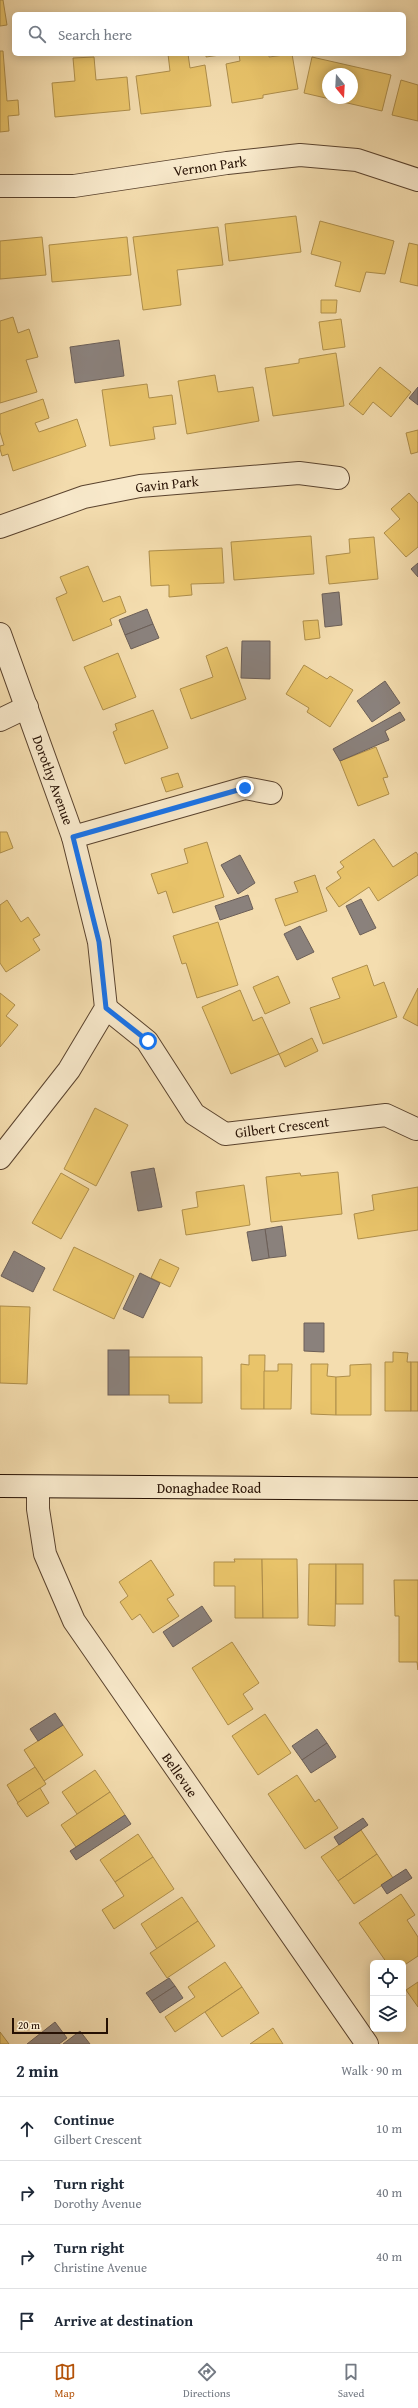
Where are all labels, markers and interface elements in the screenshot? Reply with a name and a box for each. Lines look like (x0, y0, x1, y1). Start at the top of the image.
search box (12, 12, 406, 56)
icon: search (26, 23, 48, 45)
text: Search here (58, 24, 132, 45)
north arrow (322, 68, 358, 104)
street label: Vernon Park (172, 151, 249, 181)
street label: Gavin Park (134, 471, 201, 497)
street label: Dorothy Avenue (27, 732, 79, 828)
route end (236, 779, 254, 797)
route start (139, 1032, 157, 1050)
street label: Gilbert Crescent (234, 1111, 330, 1143)
street label: Donaghadee Road (157, 1478, 262, 1498)
street label: Bellevue (157, 1749, 203, 1802)
map controls (370, 1960, 406, 2032)
button: locate (370, 1960, 406, 1996)
button: layers (370, 1996, 406, 2032)
scale bar (12, 2016, 108, 2035)
text: 20 m (18, 2017, 40, 2033)
text: 2 min (16, 2058, 58, 2083)
text: Walk · 90 m (341, 2061, 402, 2080)
text: Continue (54, 2109, 115, 2130)
icon: ahead (16, 2118, 38, 2140)
text: 10 m (376, 2119, 402, 2138)
text: Gilbert Crescent (54, 2130, 142, 2149)
text: Turn right (54, 2173, 125, 2194)
icon: right (16, 2182, 38, 2204)
text: 40 m (376, 2183, 402, 2202)
text: Dorothy Avenue (54, 2194, 142, 2213)
text: Turn right (54, 2237, 125, 2258)
icon: right (16, 2246, 38, 2268)
text: 40 m (376, 2247, 402, 2266)
text: Christine Avenue (54, 2258, 147, 2277)
icon: arrive (16, 2310, 38, 2332)
text: Arrive at destination (54, 2310, 193, 2331)
tab: Map (54, 2361, 76, 2401)
tab: Directions (183, 2361, 230, 2401)
tab: Saved (338, 2361, 364, 2401)

